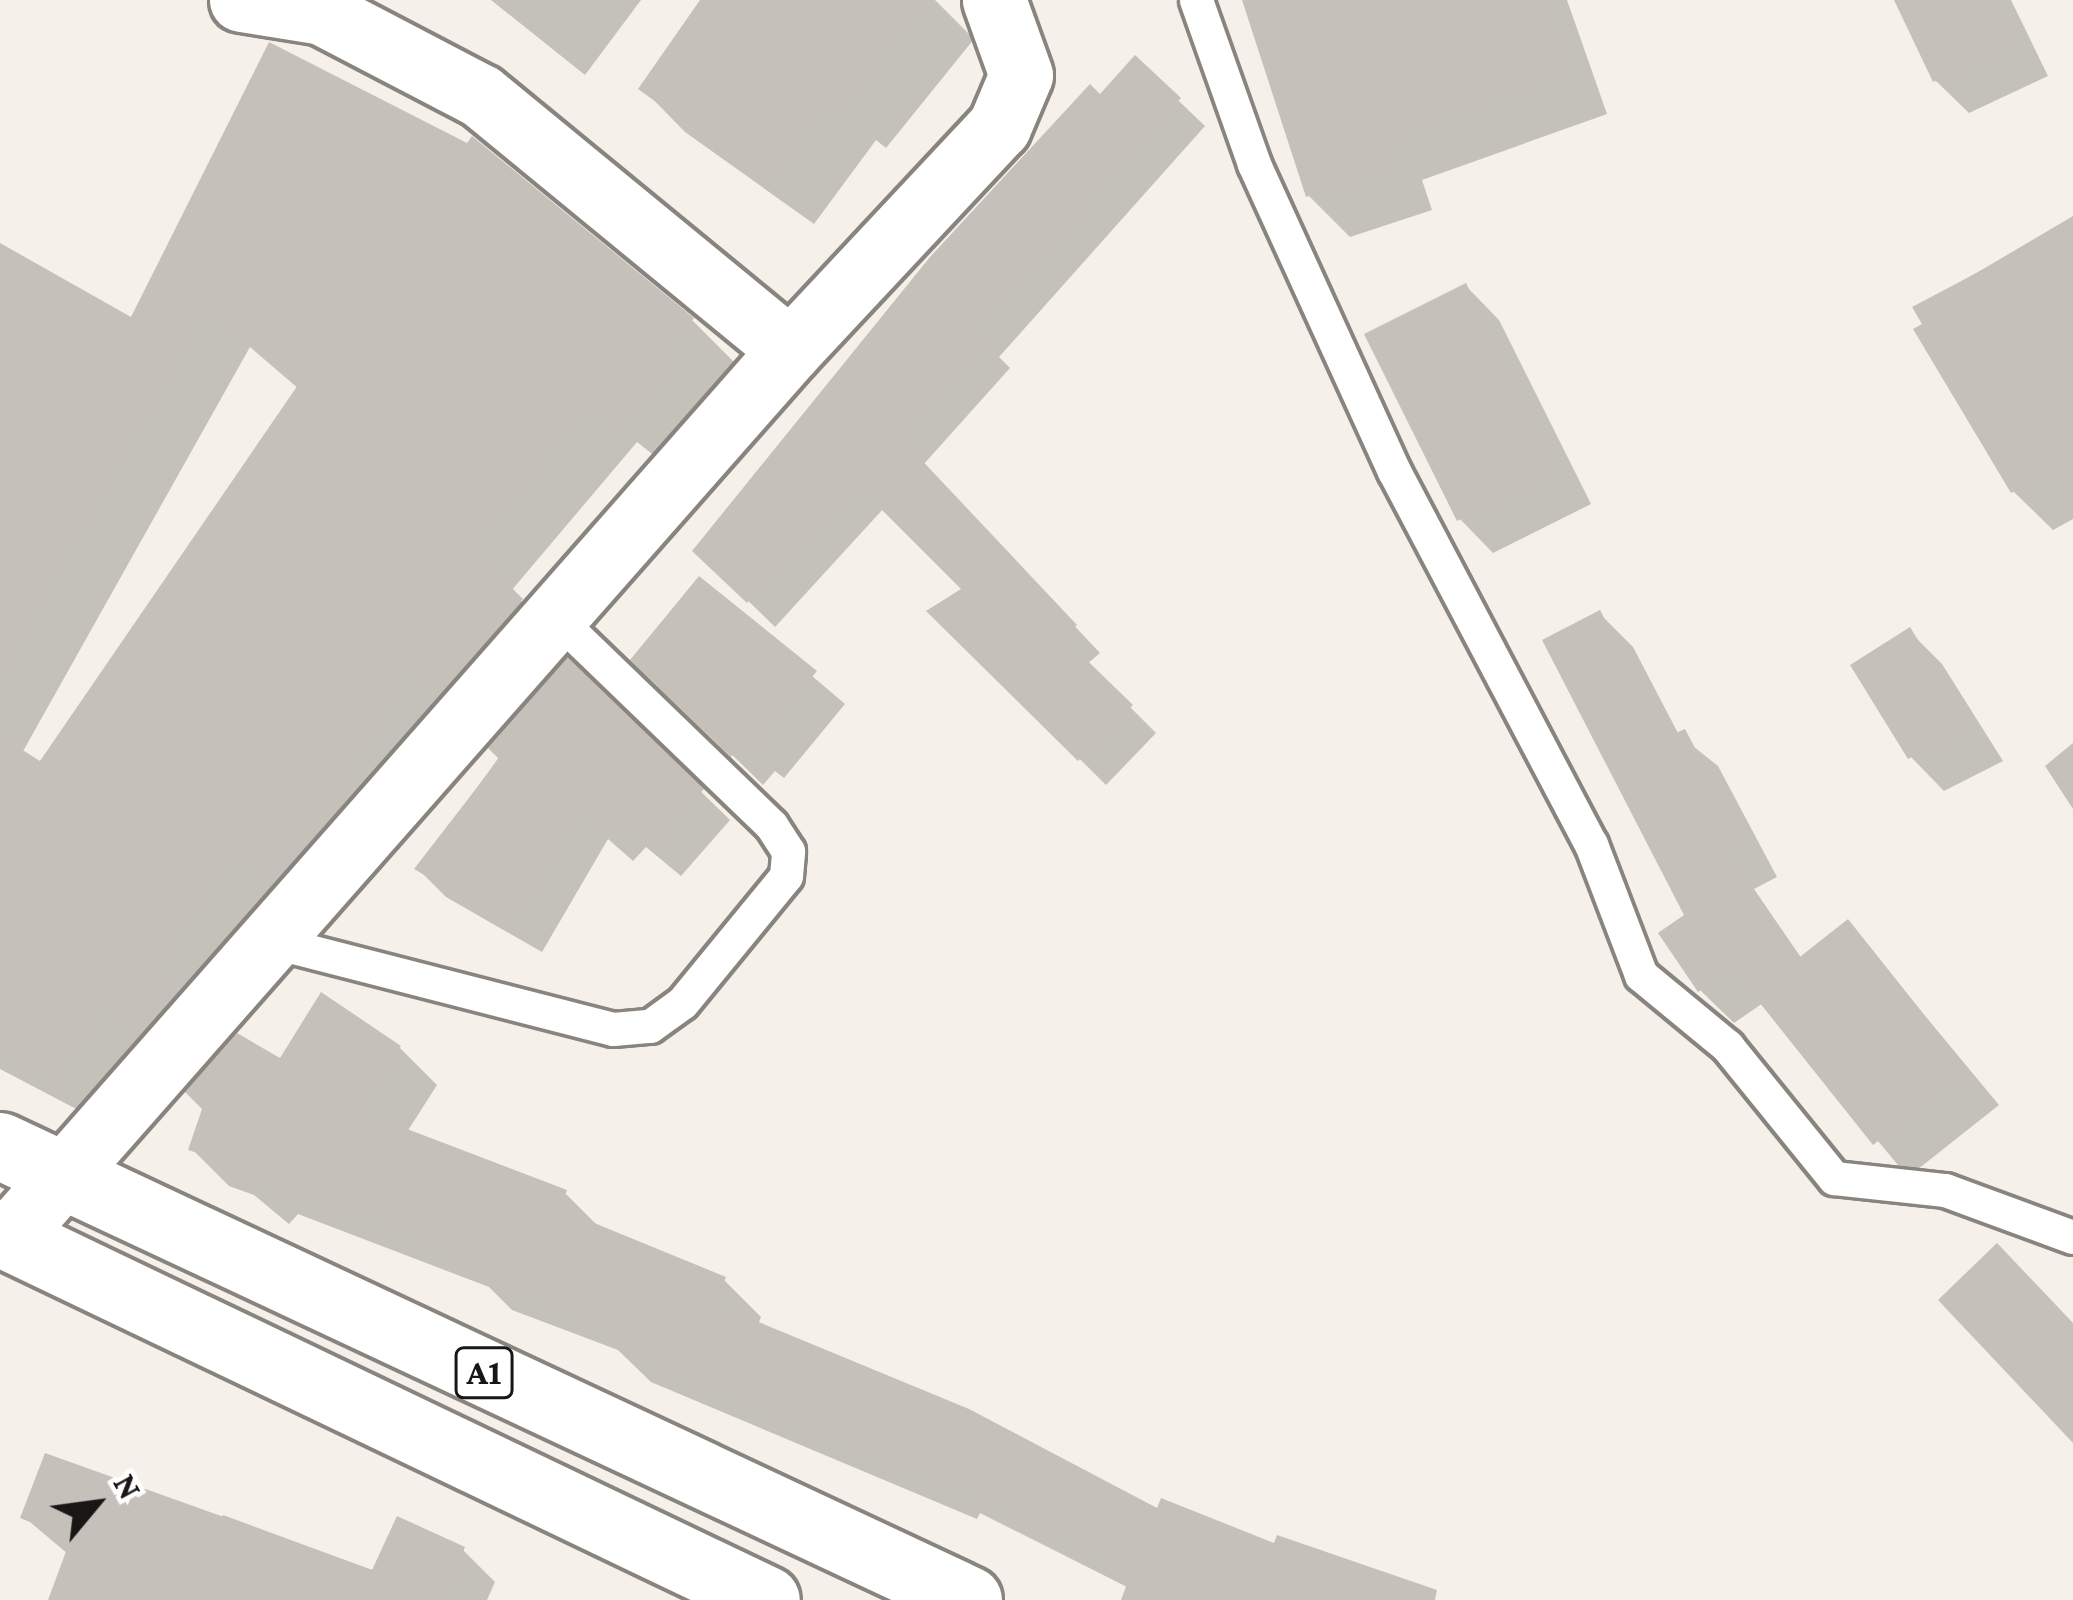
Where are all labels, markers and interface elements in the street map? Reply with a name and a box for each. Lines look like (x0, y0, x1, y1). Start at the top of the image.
road number: A1 (454, 1343, 514, 1403)
north arrow (36, 1444, 156, 1564)
text: N (106, 1467, 150, 1505)

